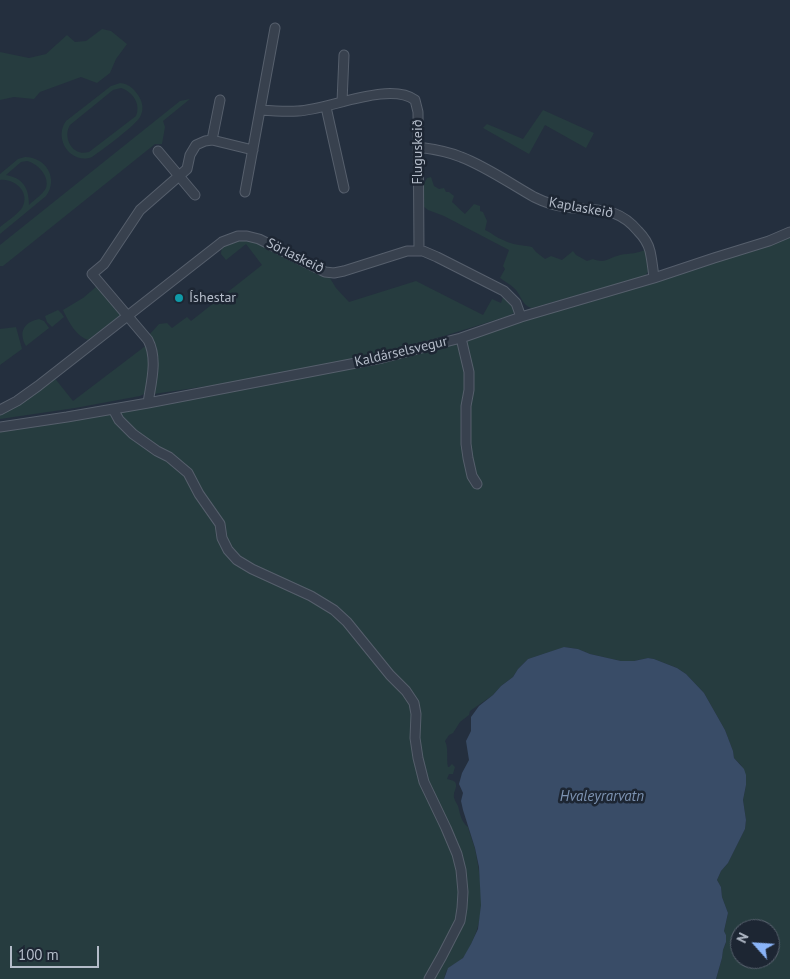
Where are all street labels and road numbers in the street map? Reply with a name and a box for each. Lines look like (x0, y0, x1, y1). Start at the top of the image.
street label: Fluguskeið (410, 119, 426, 185)
street label: Kaplaskeið (548, 194, 614, 222)
street label: Sörlaskeið (264, 235, 326, 277)
street label: Kaldárselsvegur (353, 333, 449, 371)

